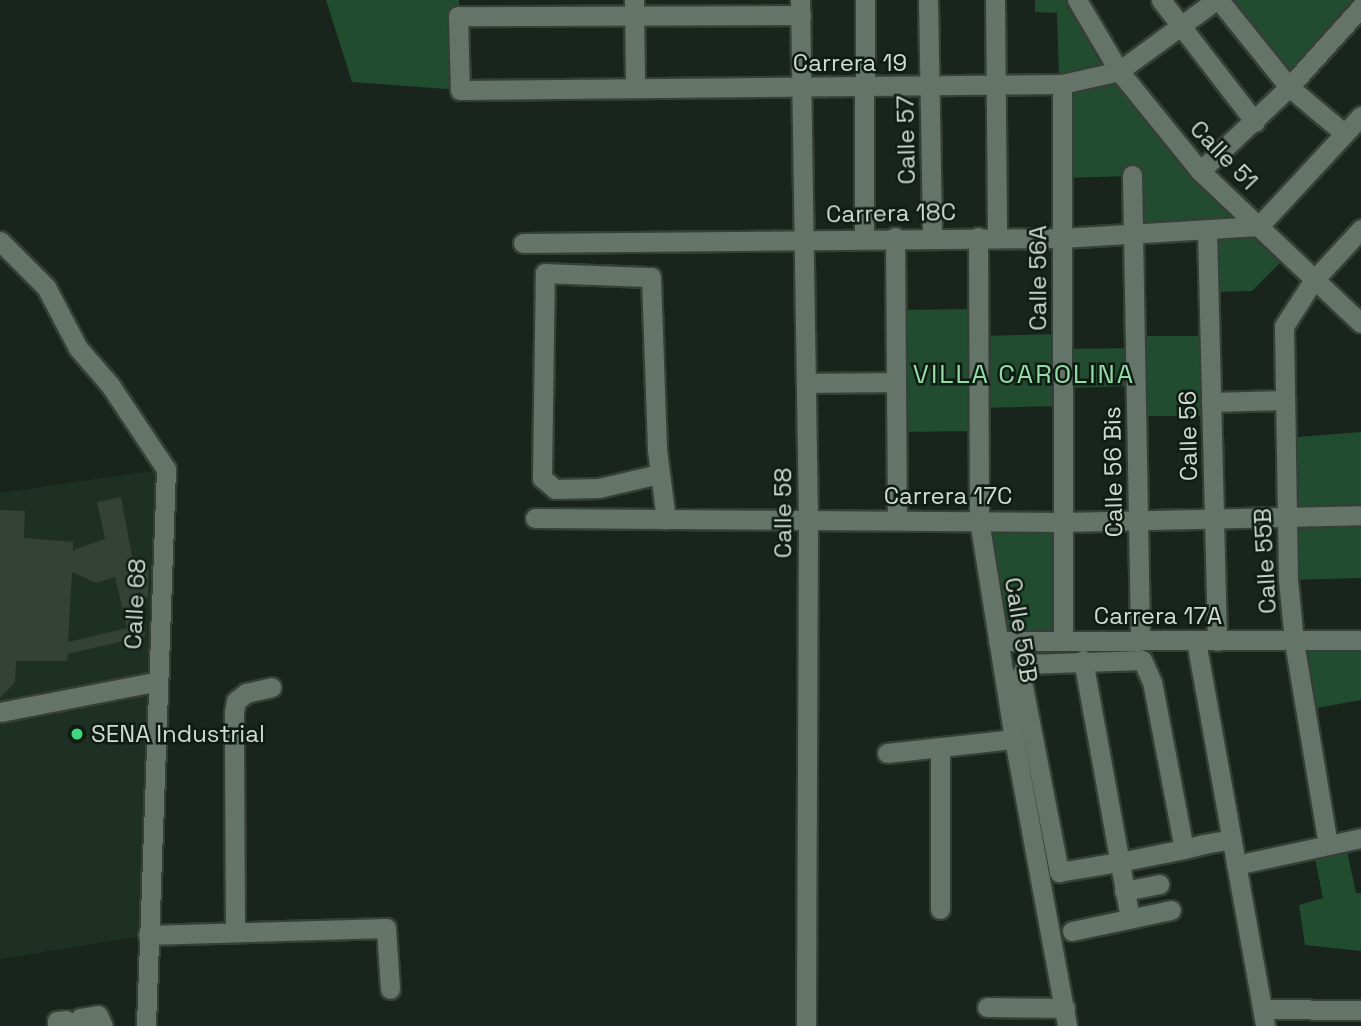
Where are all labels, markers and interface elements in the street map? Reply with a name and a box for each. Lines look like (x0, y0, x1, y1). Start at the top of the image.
street label: Carrera 19 (793, 49, 907, 77)
street label: Calle 57 (891, 95, 921, 185)
street label: Calle 51 (1184, 114, 1264, 196)
street label: Carrera 18C (826, 197, 956, 229)
street label: Calle 56A (1024, 225, 1052, 331)
district label: VILLA CAROLINA (914, 359, 1134, 391)
street label: Calle 56 (1173, 391, 1203, 481)
street label: Calle 56 Bis (1097, 406, 1129, 538)
street label: Calle 58 (769, 468, 797, 558)
street label: Carrera 17C (884, 482, 1012, 510)
street label: Calle 55B (1248, 507, 1282, 615)
street label: Calle 68 (118, 558, 152, 650)
street label: Calle 56B (998, 575, 1044, 685)
street label: Carrera 17A (1094, 602, 1222, 630)
place label: SENA Industrial (91, 720, 265, 748)
marker: SENA Industrial (69, 726, 85, 742)

